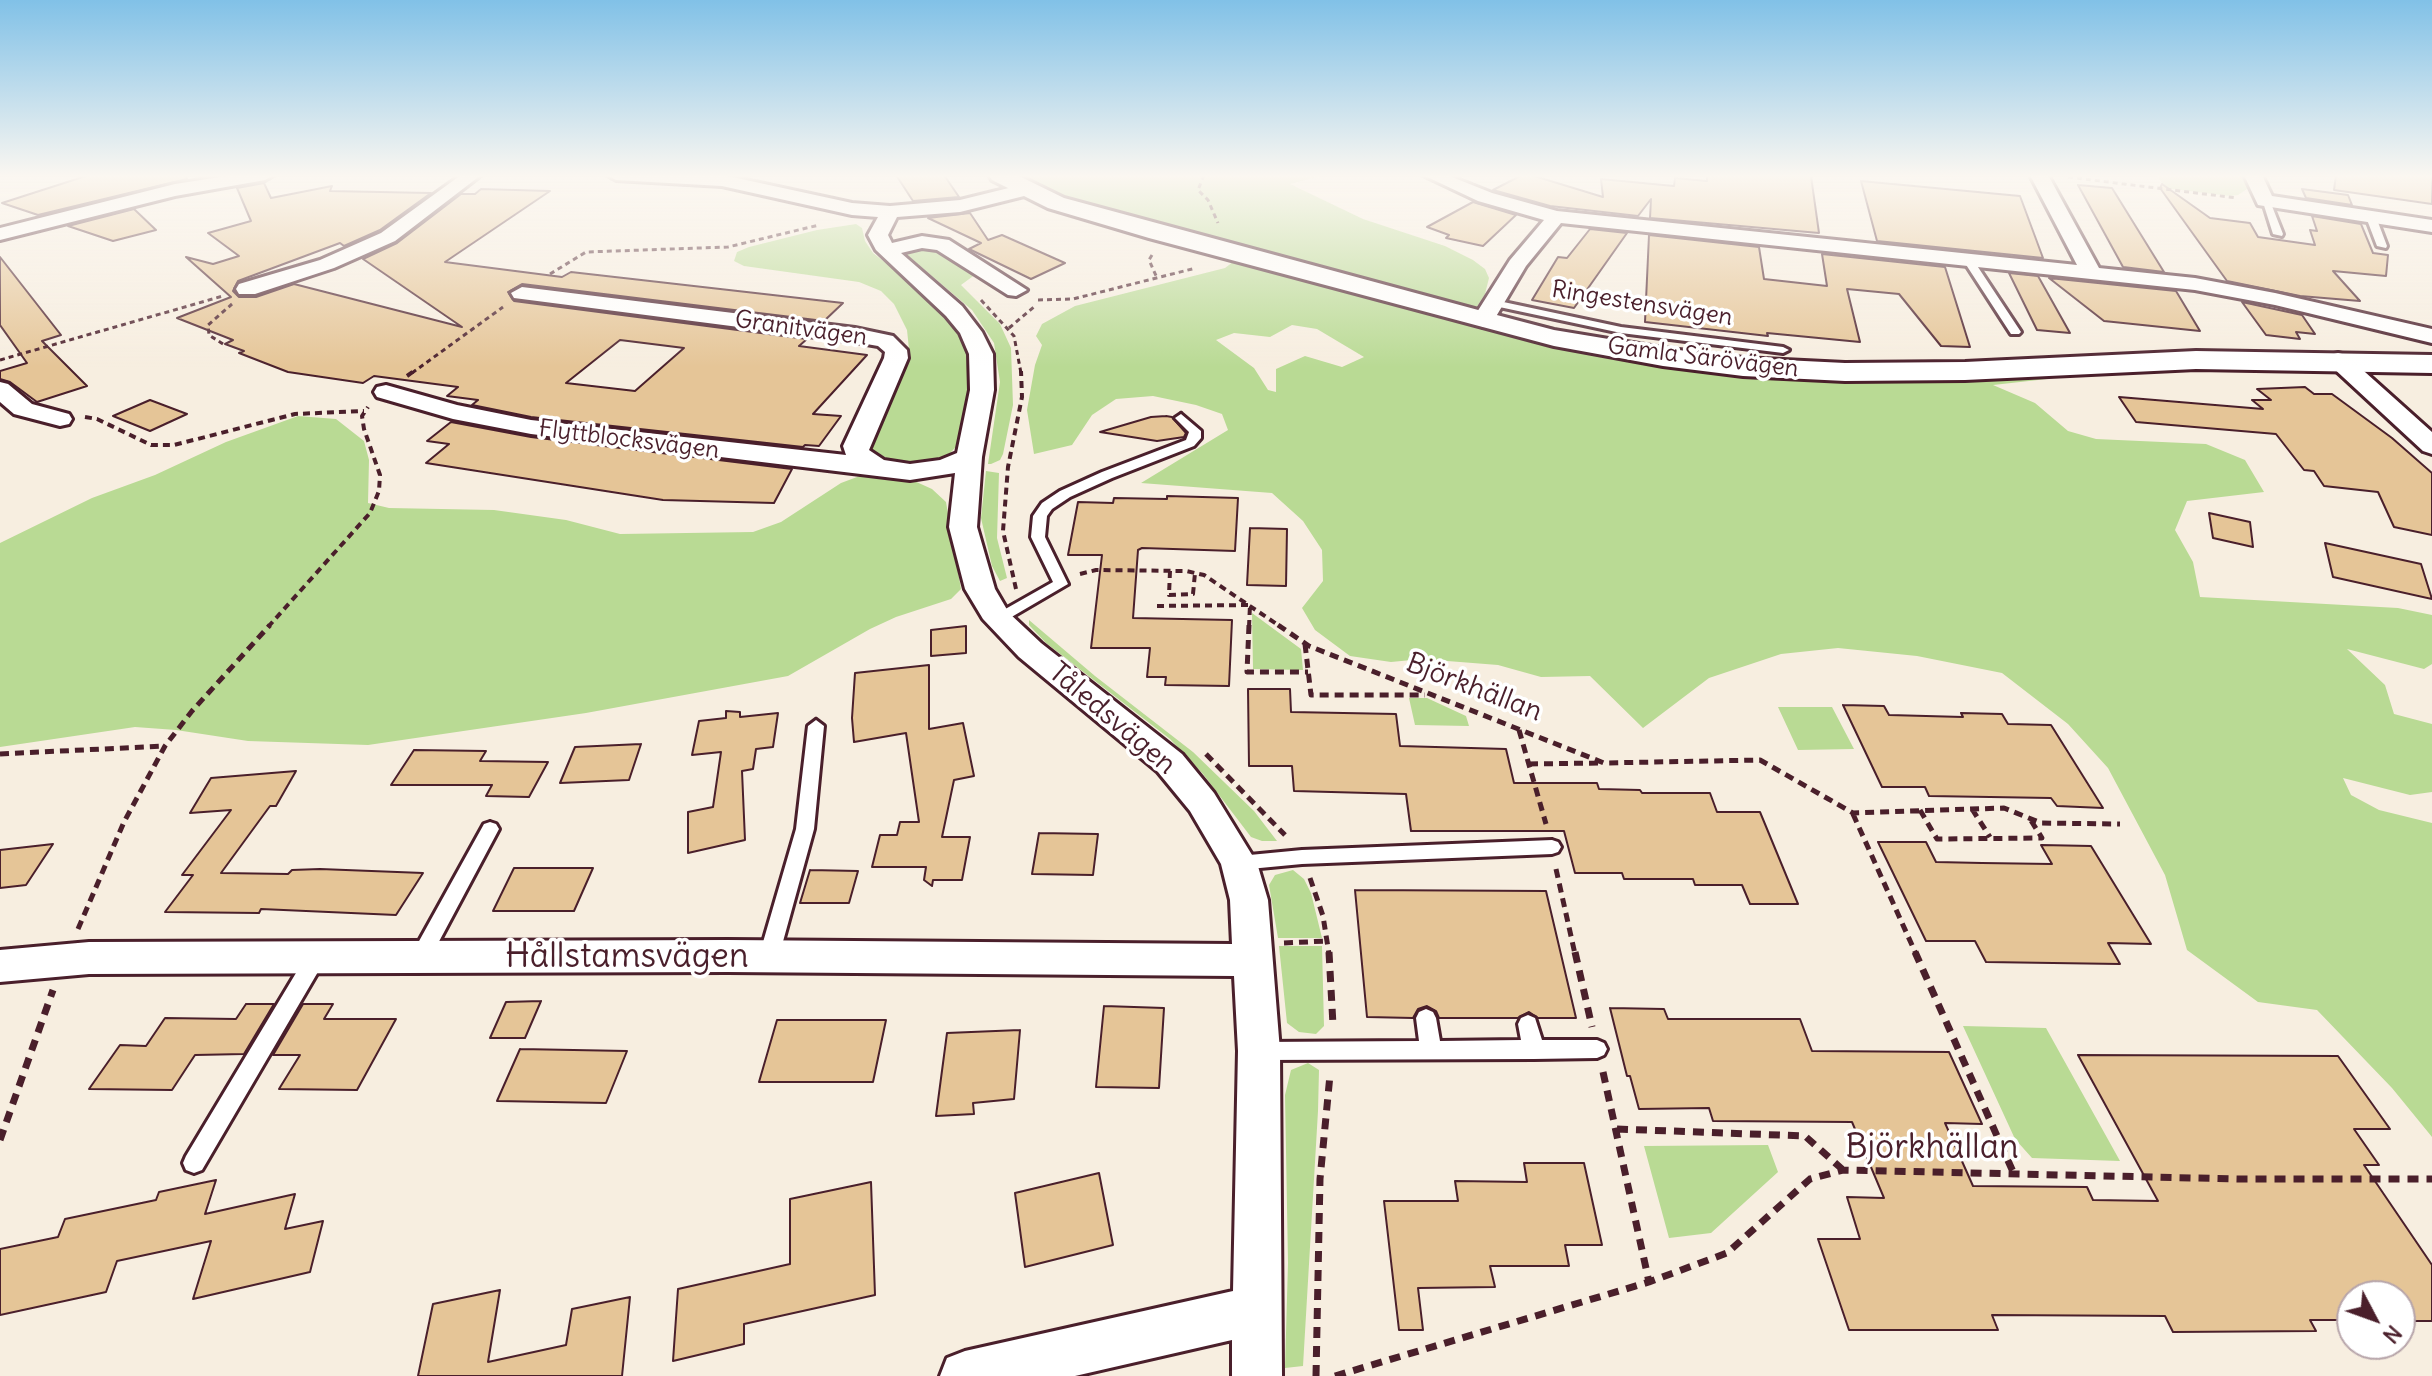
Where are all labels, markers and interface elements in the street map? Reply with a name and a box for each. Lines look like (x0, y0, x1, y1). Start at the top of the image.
street label: Ringestensvägen (1550, 275, 1734, 333)
street label: Granitvägen (733, 305, 869, 353)
street label: Gamla Särövägen (1606, 332, 1800, 384)
street label: Flyttblocksvägen (537, 415, 721, 465)
street label: Björkhällan (1401, 647, 1547, 729)
street label: Tåledsvägen (1042, 656, 1182, 782)
street label: Hållstamsvägen (505, 937, 749, 977)
street label: Björkhällan (1845, 1128, 2019, 1168)
north arrow (2336, 1280, 2416, 1360)
text: N (2377, 1320, 2408, 1349)

